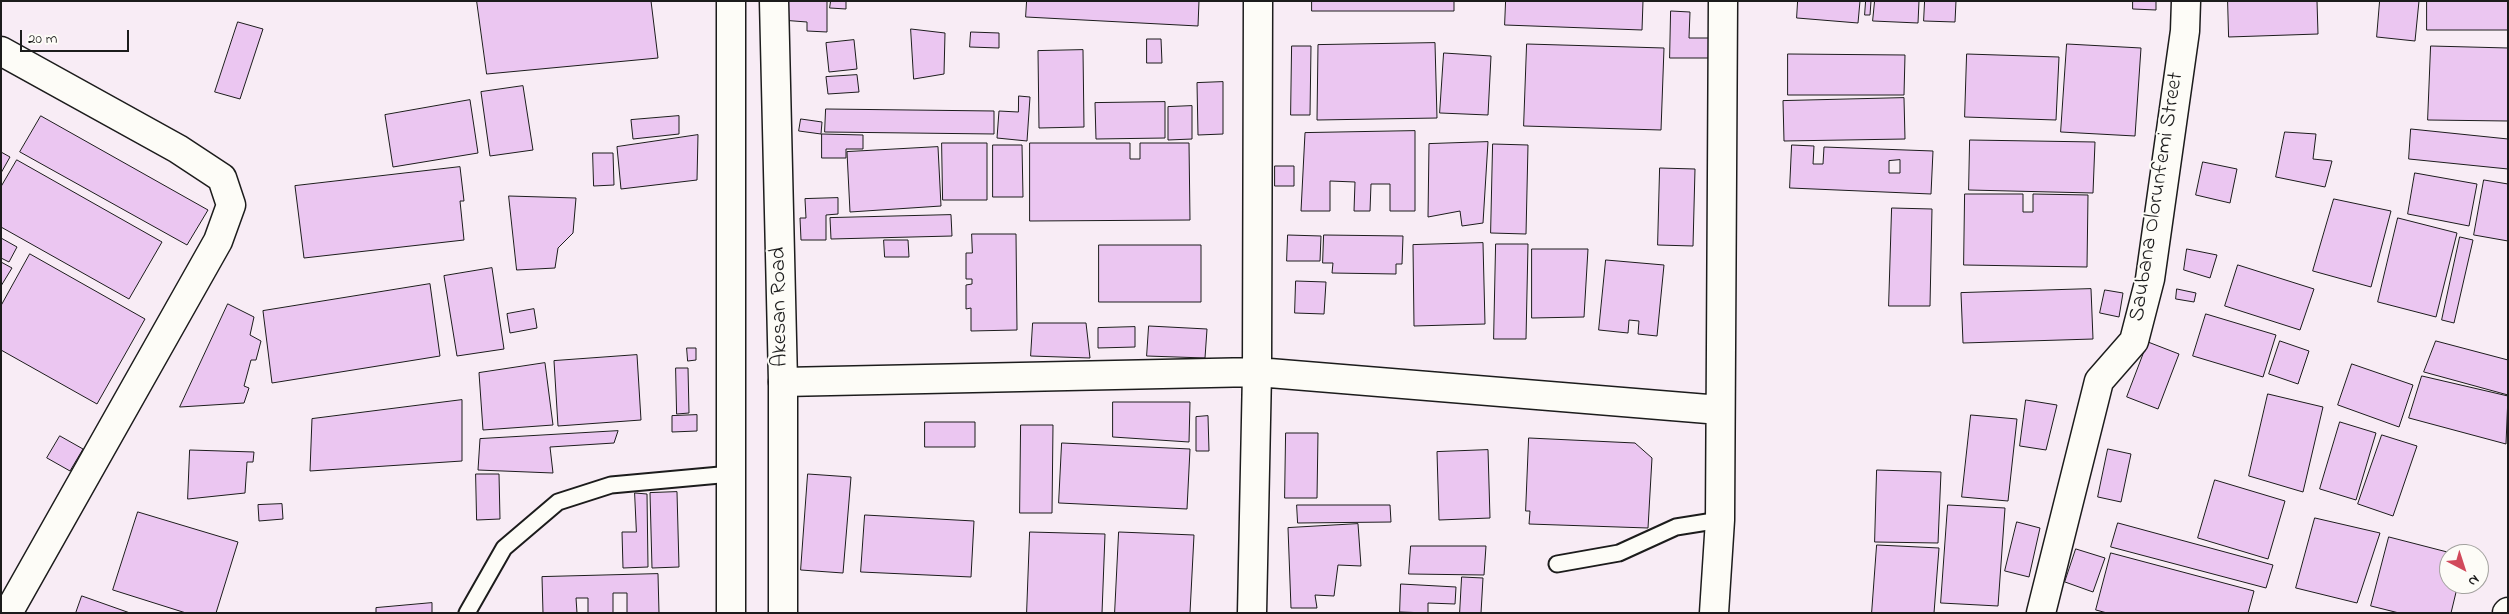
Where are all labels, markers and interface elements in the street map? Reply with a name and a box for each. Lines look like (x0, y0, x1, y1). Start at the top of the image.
scale bar (22, 20, 131, 52)
text: 20 m (28, 28, 57, 50)
street label: Saubana Olorunfemi Street (2125, 70, 2191, 324)
street label: Akesan Road (767, 247, 795, 367)
north arrow (2439, 544, 2489, 594)
text: N (2463, 569, 2484, 591)

